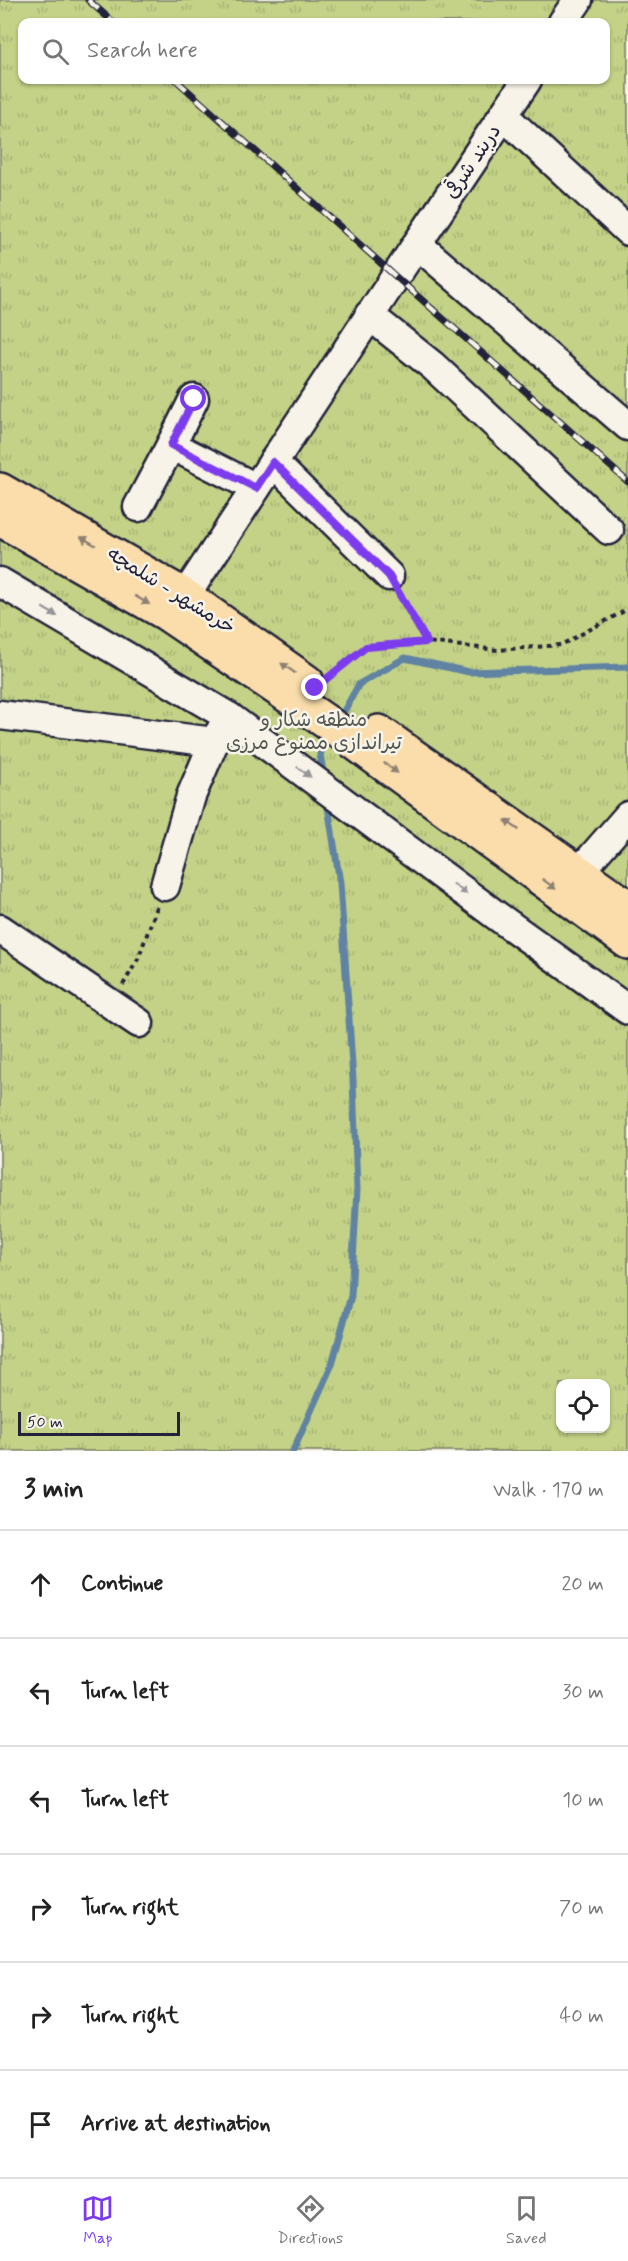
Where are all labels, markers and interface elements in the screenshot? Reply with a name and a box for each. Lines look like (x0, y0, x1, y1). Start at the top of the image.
search box (18, 18, 610, 84)
icon: search (39, 35, 72, 68)
text: Search here (87, 37, 198, 65)
street label: دربند شرقی (437, 119, 508, 205)
route start (180, 385, 206, 411)
one-way arrow (80, 535, 96, 546)
street label: خرمشهر - شلمچه (102, 541, 240, 641)
one-way arrow (134, 595, 151, 605)
one-way arrow (42, 607, 59, 617)
one-way arrow (280, 662, 296, 674)
route end (301, 674, 327, 700)
park label: منطقه شکار و تیراندازی ممنوع مرزی (226, 707, 402, 757)
one-way arrow (384, 762, 399, 774)
one-way arrow (296, 766, 311, 778)
one-way arrow (504, 819, 520, 831)
one-way arrow (541, 877, 556, 889)
one-way arrow (453, 882, 468, 894)
map controls (556, 1379, 610, 1433)
button: locate (556, 1379, 610, 1433)
scale bar (18, 1409, 180, 1436)
text: 50 m (27, 1412, 63, 1433)
text: 3 min (24, 1473, 84, 1507)
text: Walk · 170 m (493, 1477, 604, 1504)
icon: ahead (24, 1568, 57, 1601)
text: Continue (81, 1570, 163, 1598)
text: 20 m (561, 1571, 604, 1598)
icon: left (24, 1676, 57, 1709)
text: Turn left (81, 1678, 169, 1706)
text: 30 m (562, 1679, 604, 1706)
icon: left (24, 1784, 57, 1817)
text: Turn left (81, 1786, 169, 1814)
text: 10 m (562, 1787, 604, 1814)
icon: right (24, 1892, 57, 1925)
text: Turn right (81, 1894, 179, 1922)
text: 70 m (559, 1895, 604, 1922)
icon: right (24, 2000, 57, 2033)
text: Turn right (81, 2002, 179, 2030)
text: 40 m (560, 2003, 604, 2030)
icon: arrive (24, 2108, 57, 2141)
text: Arrive at destination (81, 2110, 271, 2138)
tab: Map (81, 2192, 114, 2249)
tab: Directions (277, 2192, 343, 2249)
tab: Saved (506, 2192, 547, 2249)

